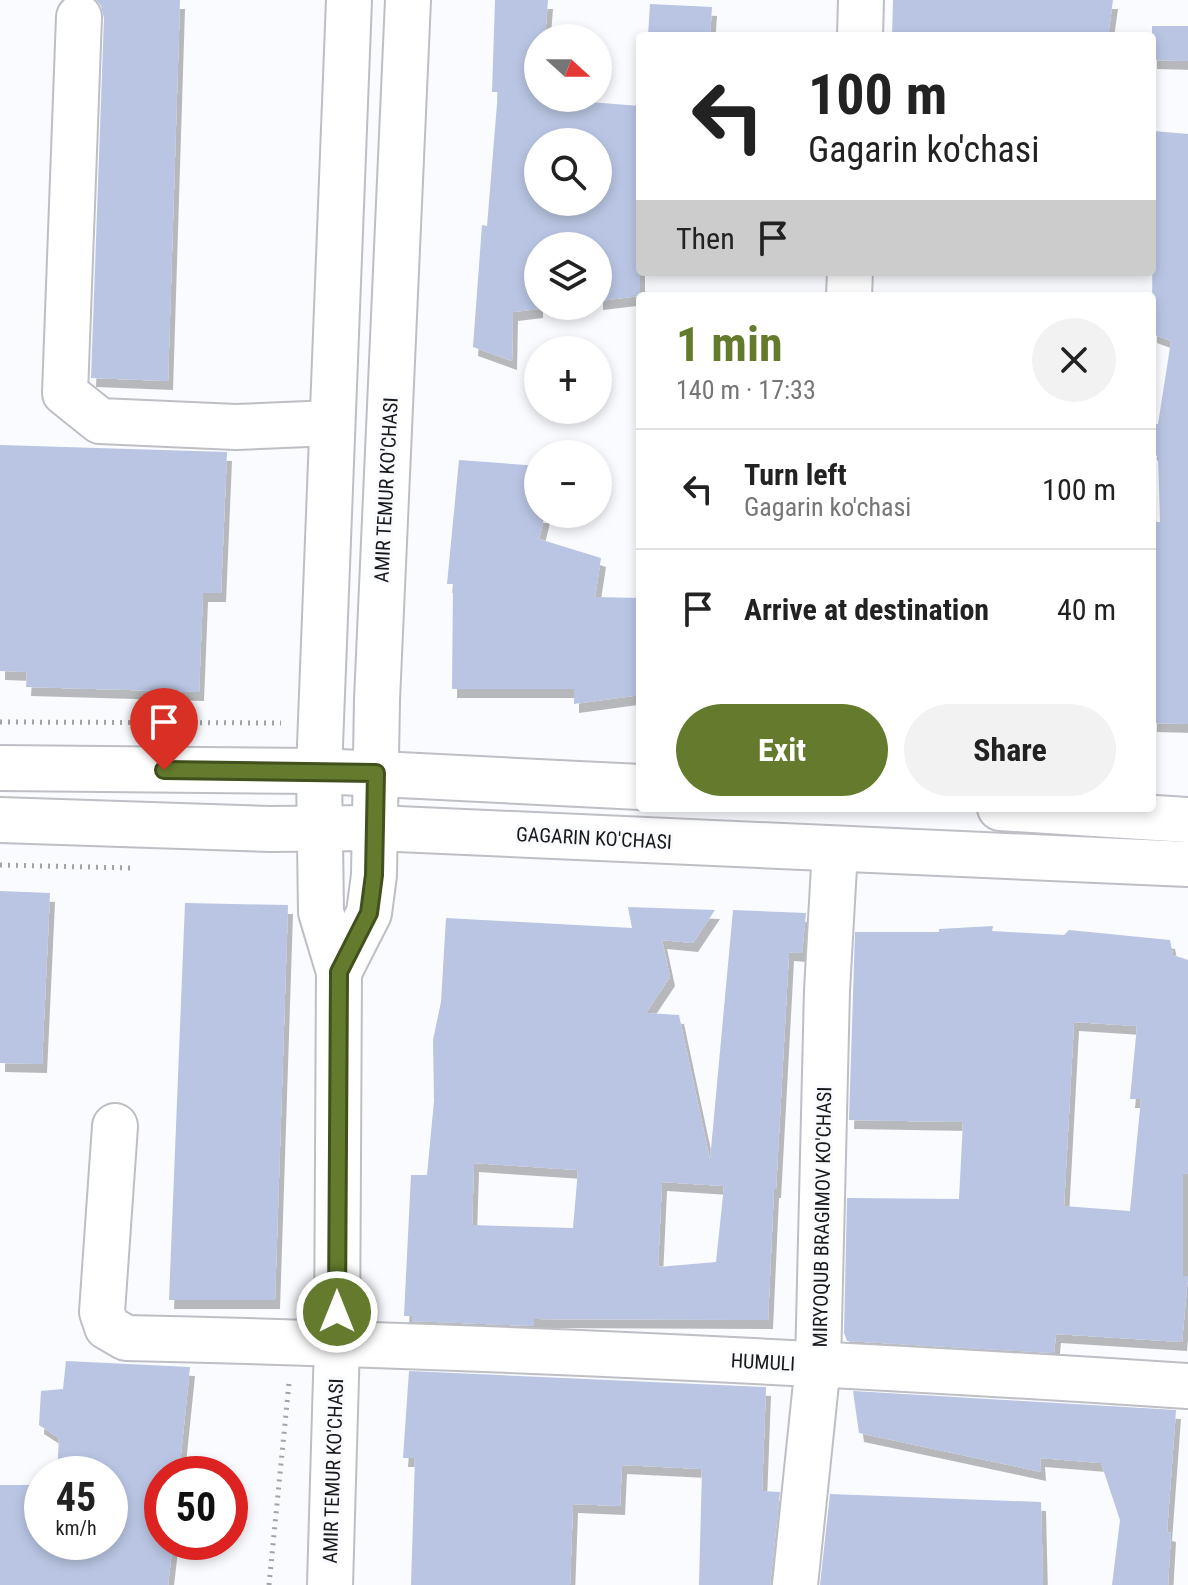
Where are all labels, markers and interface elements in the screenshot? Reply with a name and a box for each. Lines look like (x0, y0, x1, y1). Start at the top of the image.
north arrow (524, 24, 612, 112)
map controls (524, 24, 612, 528)
text: 100 m (808, 62, 947, 128)
icon: left (676, 64, 780, 168)
button: search (524, 128, 612, 216)
text: Gagarin ko'chasi (808, 129, 1040, 171)
icon: arrive (751, 216, 795, 260)
text: Then (676, 221, 735, 256)
button: layers (524, 232, 612, 320)
text: 1 min (676, 316, 783, 373)
button: close (1032, 318, 1116, 402)
button: + (524, 336, 612, 424)
text: 140 m · 17:33 (676, 375, 816, 405)
street label: AMIR TEMUR KO'CHASI (369, 397, 403, 583)
button: − (524, 440, 612, 528)
text: Turn left (744, 457, 847, 492)
icon: left (676, 467, 720, 511)
text: 100 m (1042, 472, 1116, 507)
text: Gagarin ko'chasi (744, 492, 911, 522)
icon: arrive (676, 587, 720, 631)
text: Arrive at destination (744, 592, 989, 627)
text: 40 m (1057, 592, 1116, 627)
pin (130, 688, 198, 770)
icon: arrive (142, 700, 186, 744)
button: Exit (676, 704, 888, 796)
button: Share (904, 704, 1116, 796)
street label: GAGARIN KO'CHASI (515, 822, 673, 854)
street label: MIRYOQUB BRAGIMOV KO'CHASI (808, 1086, 836, 1348)
position arrow (295, 1270, 379, 1354)
street label: HUMULI (730, 1348, 796, 1376)
street label: AMIR TEMUR KO'CHASI (318, 1378, 348, 1564)
speed limit sign: 50 (144, 1456, 248, 1560)
text: 45 (56, 1474, 96, 1521)
text: km/h (55, 1516, 97, 1540)

